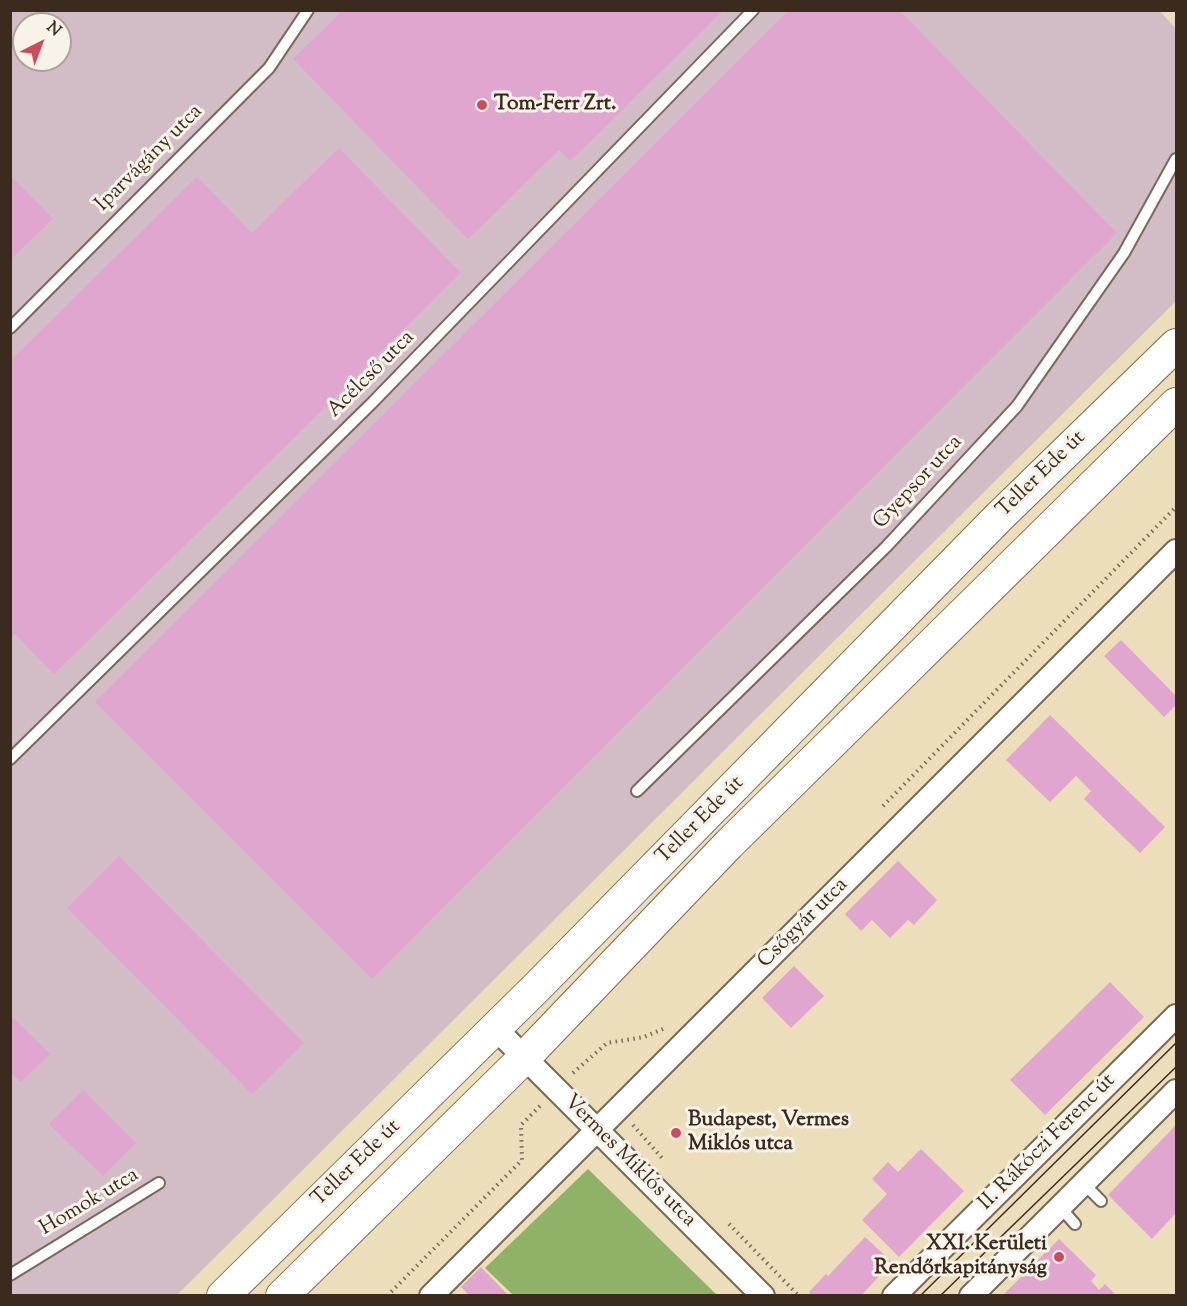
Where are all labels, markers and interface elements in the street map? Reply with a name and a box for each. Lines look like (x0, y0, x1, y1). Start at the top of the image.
north arrow (12, 12, 72, 72)
text: N (41, 17, 65, 43)
place label: Tom-Ferr Zrt. (494, 92, 616, 118)
marker: Tom-Ferr Zrt. (475, 98, 489, 112)
street label: Iparvágány utca (91, 100, 209, 218)
street label: Acélcső utca (323, 326, 421, 424)
street label: Teller Ede út (992, 426, 1092, 524)
street label: Gyepsor utca (869, 431, 969, 535)
street label: Teller Ede út (652, 772, 750, 870)
street label: Csőgyár utca (754, 874, 854, 974)
street label: II. Rákóczi Ferenc út (974, 1069, 1122, 1217)
street label: Vermes Miklós utca (557, 1090, 701, 1234)
place label: Budapest, Vermes Miklós utca (688, 1108, 849, 1158)
street label: Teller Ede út (307, 1115, 407, 1213)
marker: Budapest, Vermes Miklós utca (669, 1126, 683, 1140)
street label: Homok utca (36, 1164, 144, 1242)
place label: XXI. Kerületi Rendőrkapitányság (874, 1232, 1047, 1282)
marker: XXI. Kerületi Rendőrkapitányság (1052, 1250, 1066, 1264)

